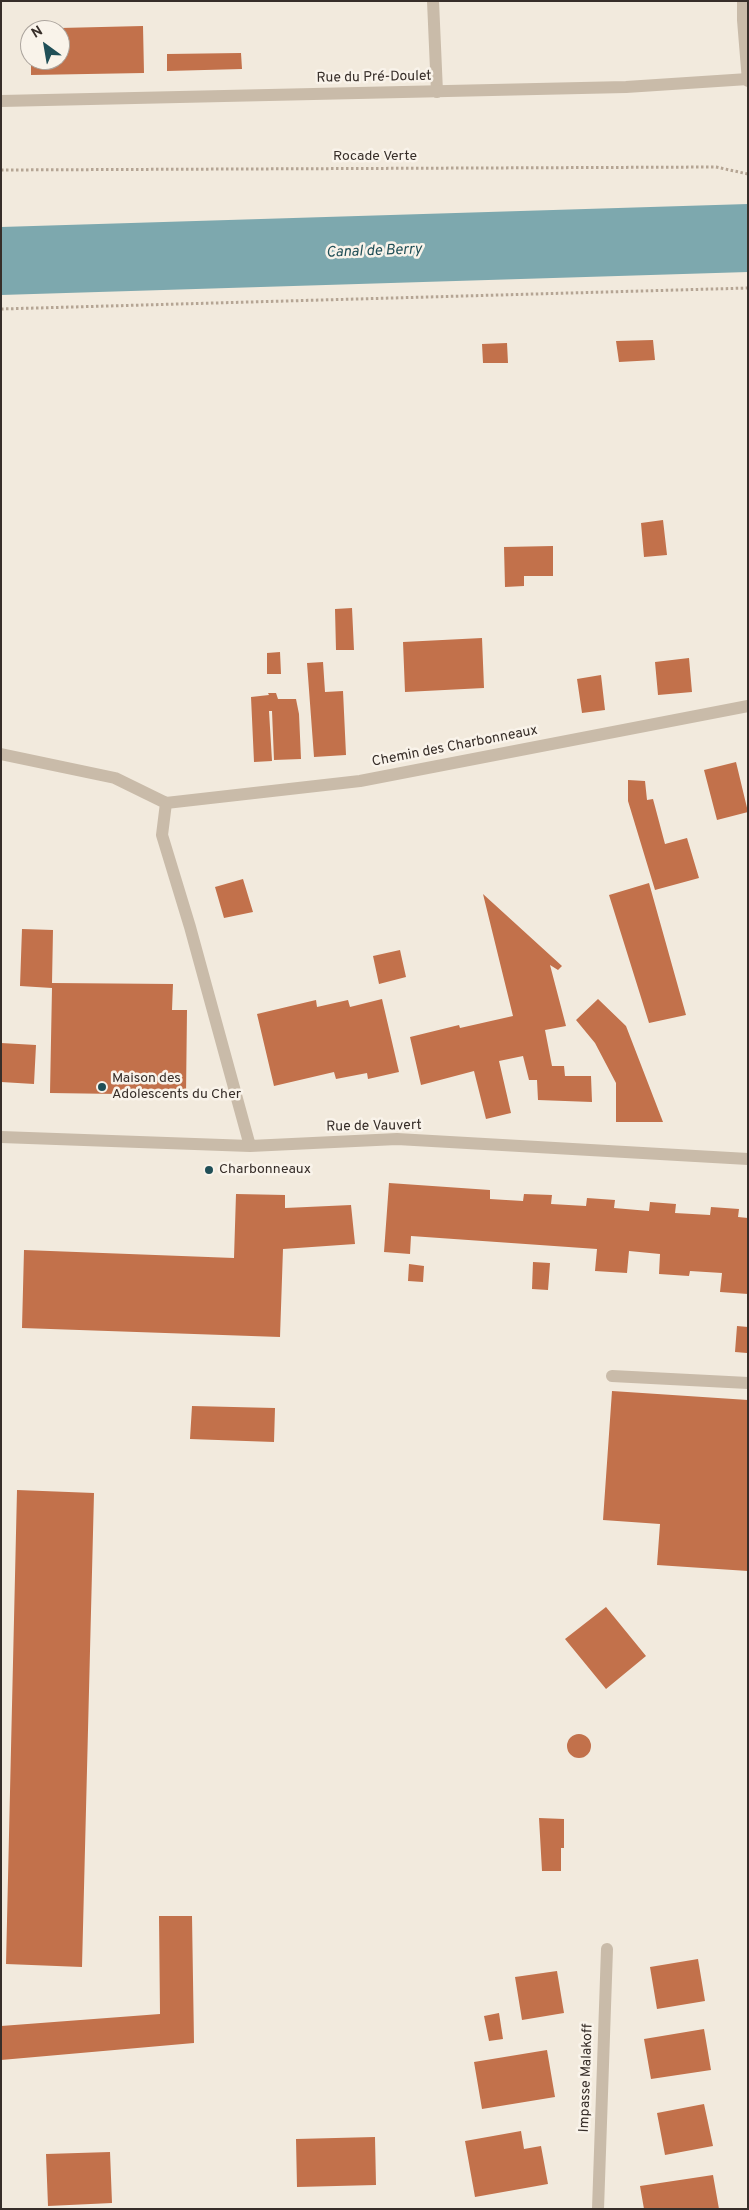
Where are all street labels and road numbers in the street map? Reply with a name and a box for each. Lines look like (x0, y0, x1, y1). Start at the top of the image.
street label: Rue du Pré-Doulet (316, 69, 432, 87)
street label: Rocade Verte (333, 149, 417, 165)
street label: Chemin des Charbonneaux (371, 723, 539, 771)
street label: Rue de Vauvert (326, 1118, 422, 1136)
street label: Impasse Malakoff (577, 2023, 597, 2133)

